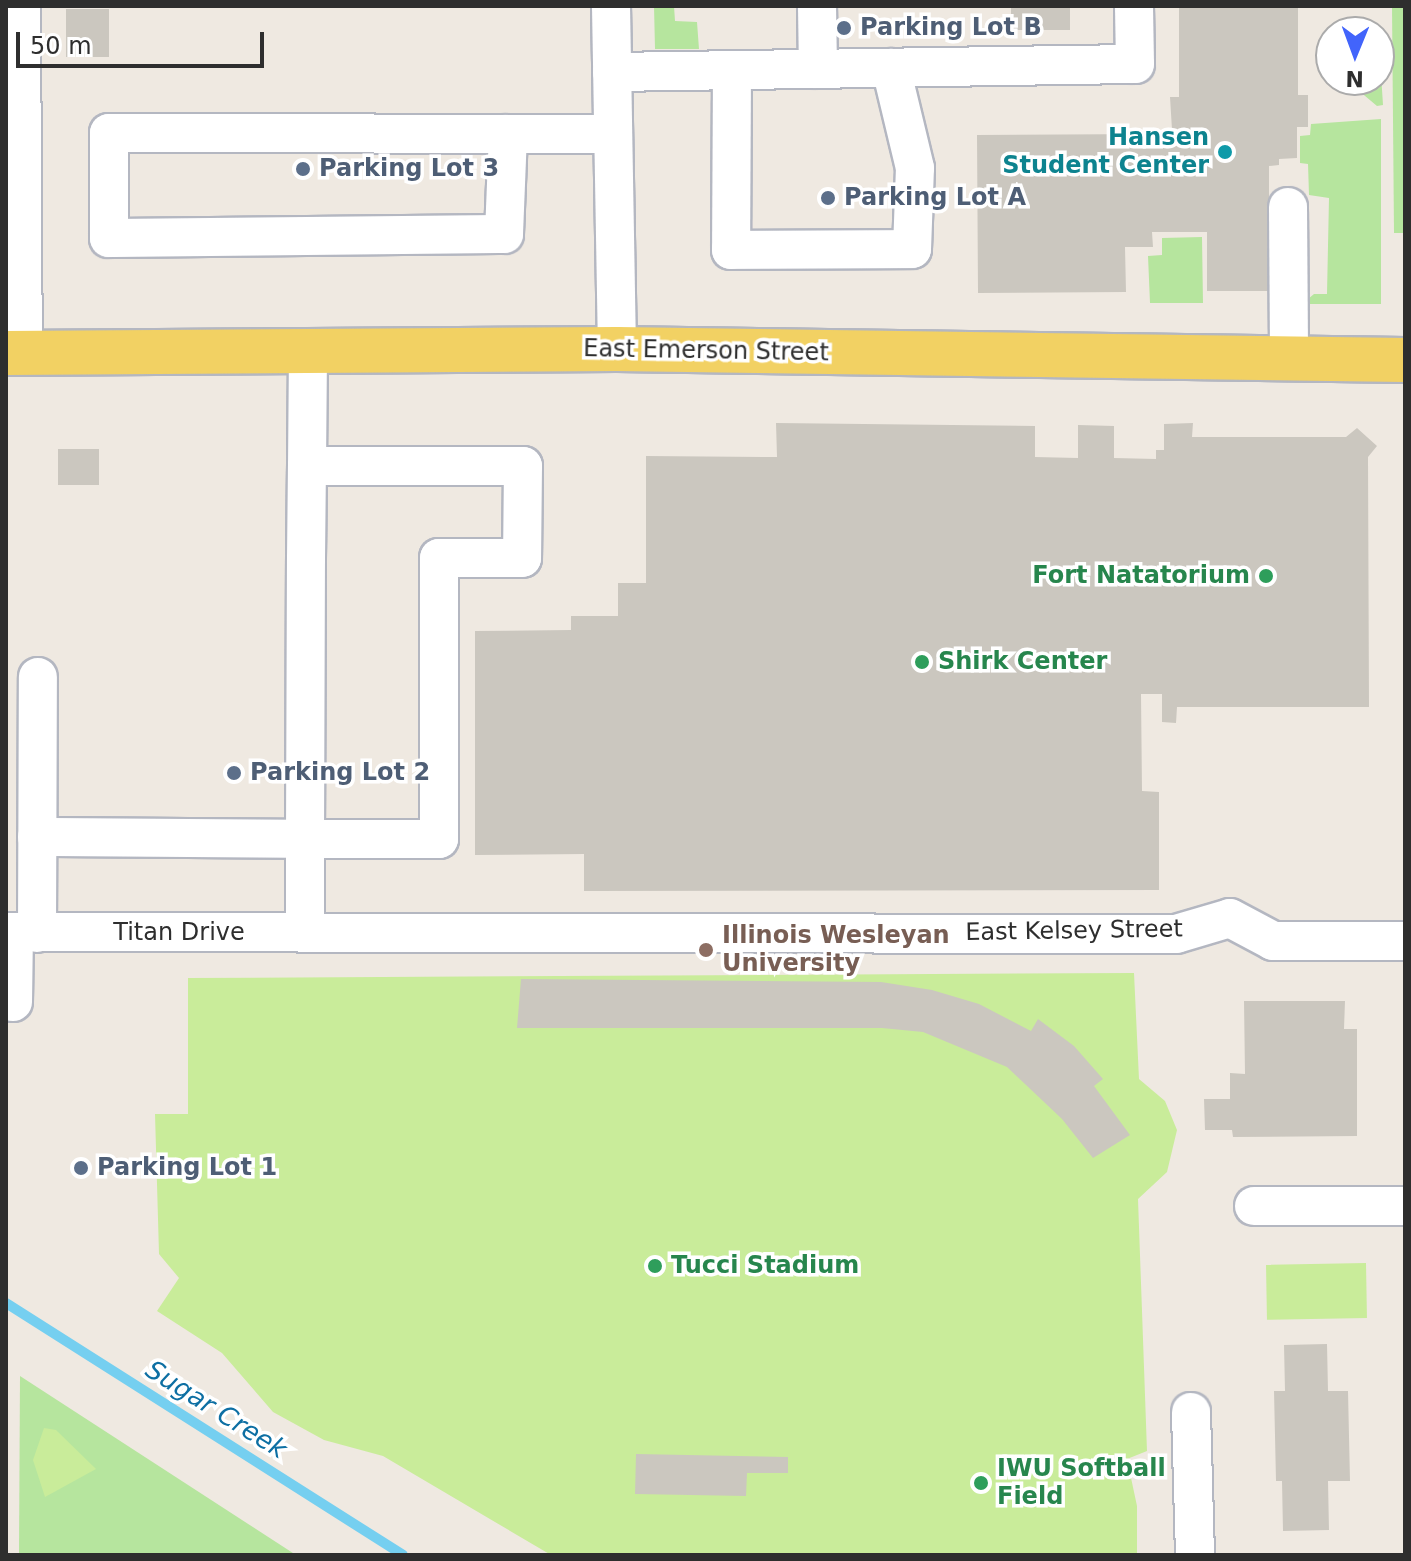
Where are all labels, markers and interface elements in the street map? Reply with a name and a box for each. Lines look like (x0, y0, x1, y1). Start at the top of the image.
place label: Parking Lot B (860, 14, 1042, 42)
scale bar (20, 16, 268, 66)
north arrow (1315, 16, 1395, 96)
marker: Parking Lot B (835, 19, 853, 37)
text: 50 m (30, 32, 92, 60)
text: N (1345, 66, 1364, 91)
place label: Hansen Student Center (1002, 124, 1209, 180)
marker: Hansen Student Center (1216, 143, 1234, 161)
place label: Parking Lot 3 (319, 155, 499, 183)
marker: Parking Lot 3 (294, 160, 312, 178)
place label: Parking Lot A (844, 184, 1026, 212)
marker: Parking Lot A (819, 189, 837, 207)
street label: East Emerson Street (583, 334, 829, 368)
place label: Fort Natatorium (1032, 562, 1250, 590)
marker: Fort Natatorium (1257, 567, 1275, 585)
place label: Shirk Center (938, 648, 1107, 676)
marker: Shirk Center (913, 653, 931, 671)
place label: Parking Lot 2 (250, 759, 430, 787)
marker: Parking Lot 2 (225, 764, 243, 782)
street label: East Kelsey Street (965, 915, 1183, 947)
street label: Titan Drive (113, 919, 245, 947)
place label: Illinois Wesleyan University (722, 922, 950, 978)
marker: Illinois Wesleyan University (697, 941, 715, 959)
place label: Parking Lot 1 (97, 1154, 277, 1182)
marker: Parking Lot 1 (72, 1159, 90, 1177)
place label: Tucci Stadium (671, 1252, 859, 1280)
marker: Tucci Stadium (646, 1257, 664, 1275)
water label: Sugar Creek (140, 1354, 292, 1466)
place label: IWU Softball Field (997, 1455, 1166, 1511)
marker: IWU Softball Field (972, 1474, 990, 1492)

